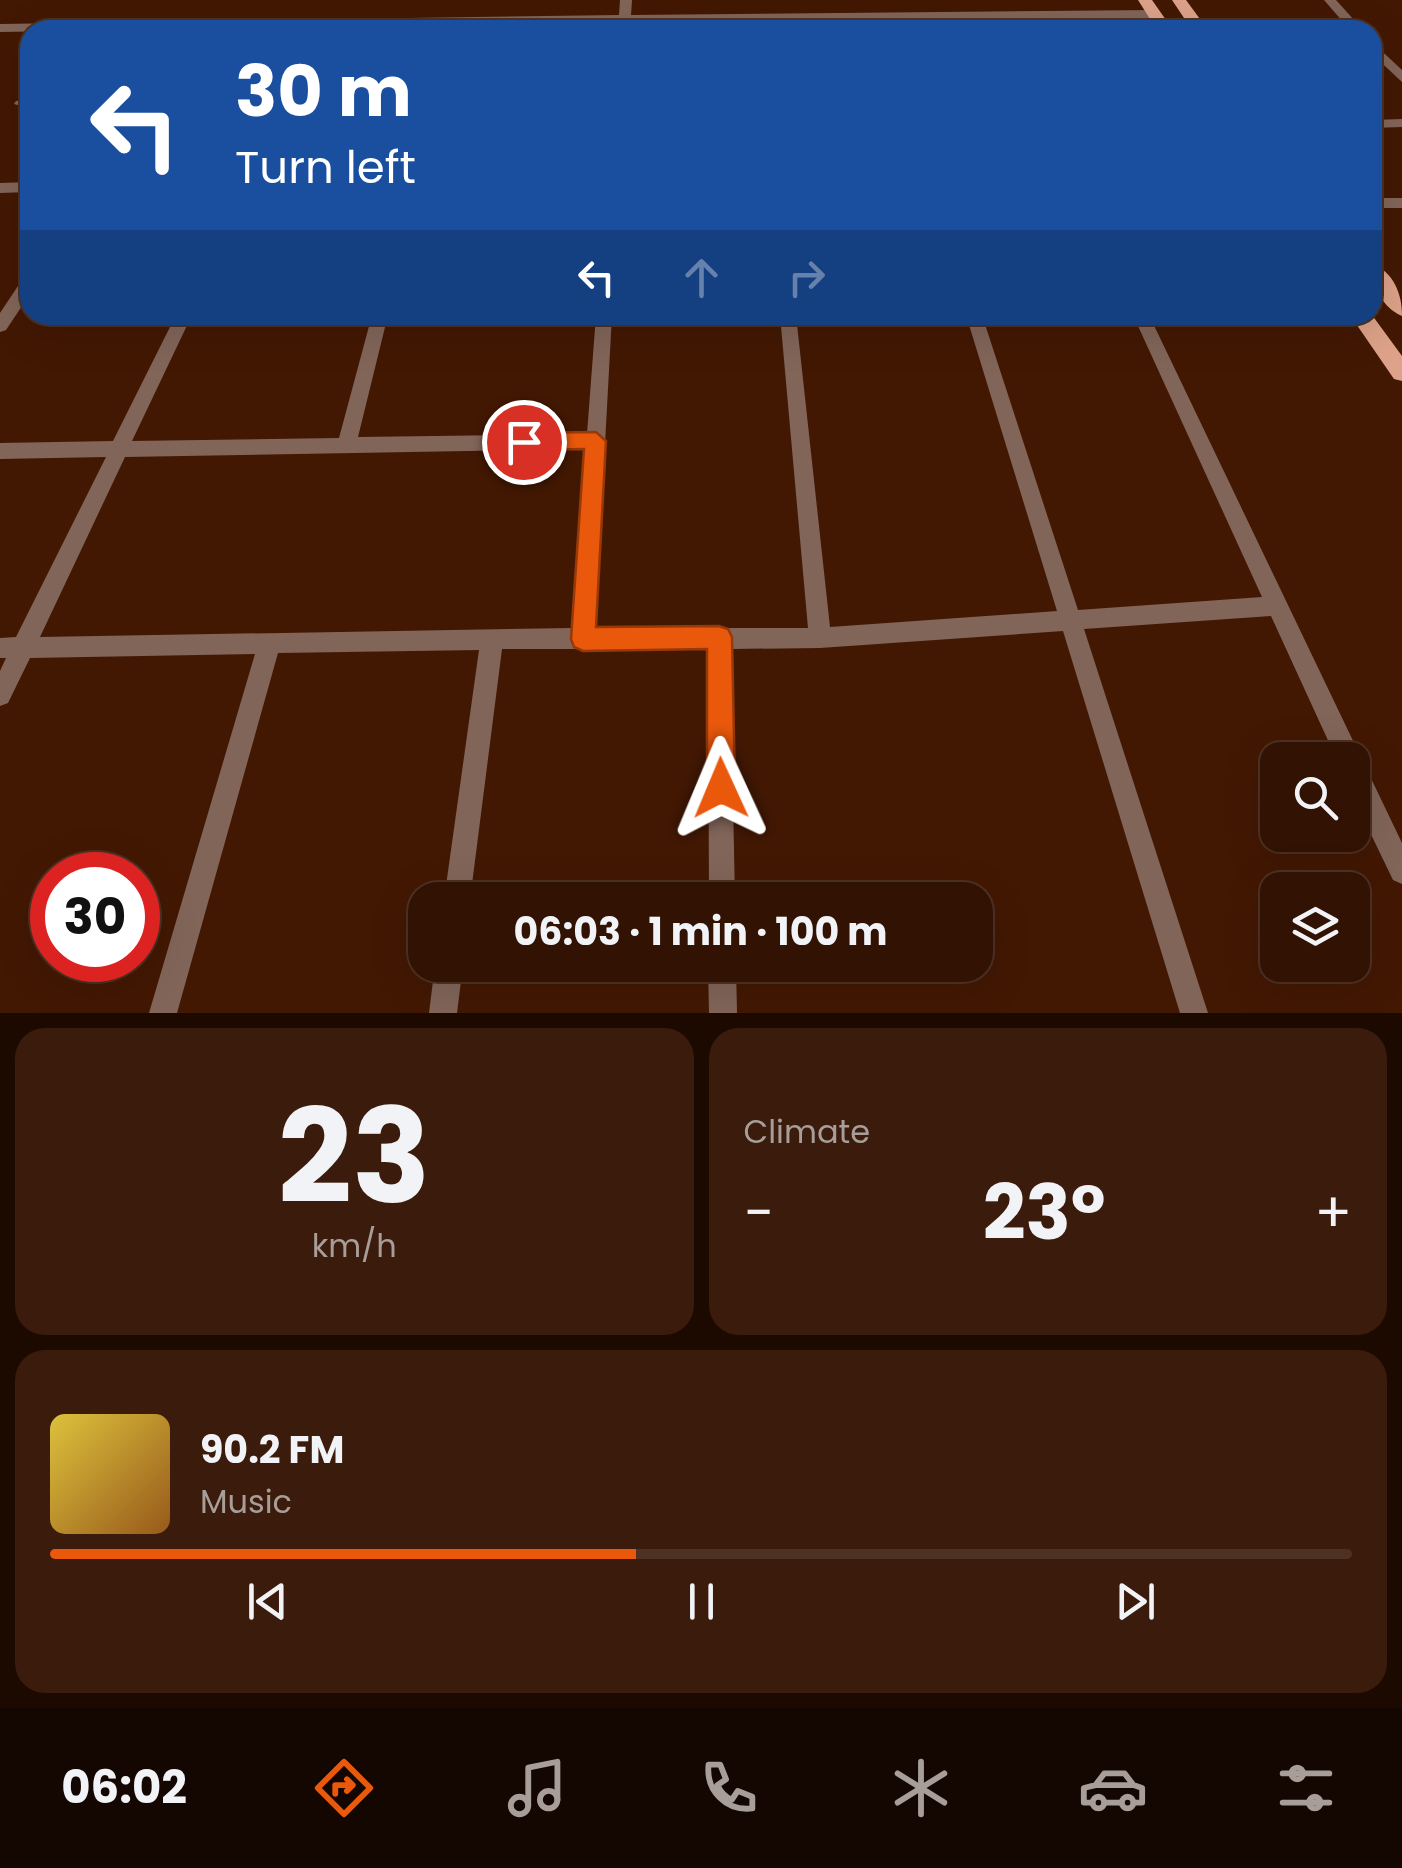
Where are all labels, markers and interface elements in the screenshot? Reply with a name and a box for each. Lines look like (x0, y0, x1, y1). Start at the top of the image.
text: 30 m (235, 42, 412, 141)
icon: left (70, 60, 200, 190)
text: Turn left (235, 136, 416, 199)
icon: left (569, 250, 624, 305)
icon: ahead (674, 250, 729, 305)
icon: right (779, 250, 834, 305)
pin (482, 400, 567, 485)
icon: arrive (497, 415, 552, 470)
position arrow (669, 736, 773, 840)
map controls (1260, 742, 1370, 982)
button: search (1260, 742, 1370, 852)
speed limit sign: 30 (30, 852, 160, 982)
button: layers (1260, 872, 1370, 982)
text: 06:03 · 1 min · 100 m (513, 905, 888, 958)
text: 23 (278, 1065, 431, 1248)
text: Climate (744, 1109, 870, 1154)
text: 23° (983, 1160, 1106, 1265)
text: − (744, 1174, 774, 1251)
text: + (1314, 1174, 1352, 1251)
text: km/h (312, 1223, 397, 1268)
text: 90.2 FM (200, 1423, 344, 1476)
text: Music (200, 1479, 292, 1524)
icon: previous (240, 1574, 295, 1629)
icon: pause (674, 1574, 729, 1629)
icon: next (1108, 1574, 1163, 1629)
icon: directions (309, 1753, 379, 1823)
icon: music (502, 1753, 572, 1823)
icon: phone (694, 1753, 764, 1823)
icon: climate (886, 1753, 956, 1823)
icon: car (1078, 1753, 1148, 1823)
icon: filters (1271, 1753, 1341, 1823)
text: 06:02 (61, 1756, 187, 1819)

